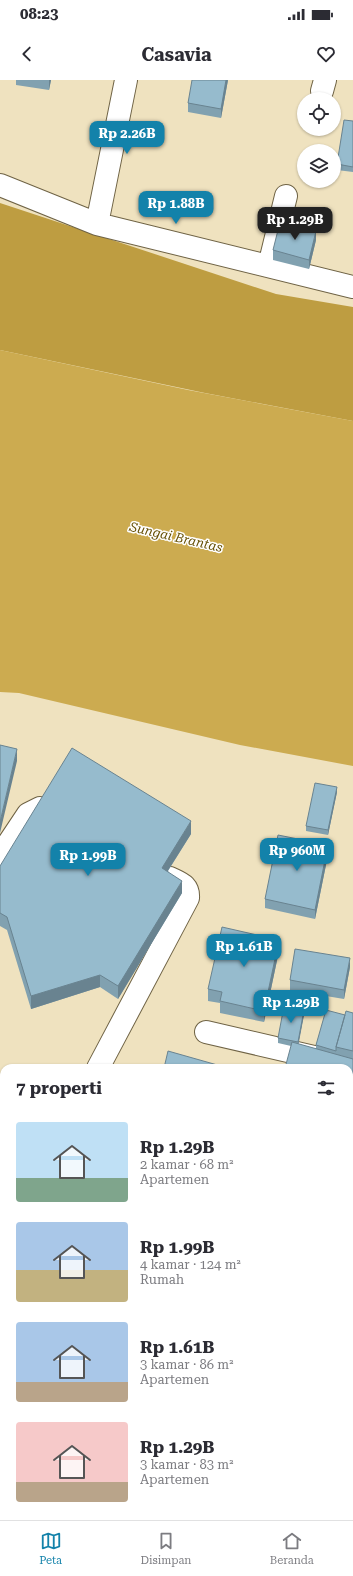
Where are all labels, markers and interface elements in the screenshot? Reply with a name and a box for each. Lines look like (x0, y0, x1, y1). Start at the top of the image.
text: 08:23 (20, 5, 58, 23)
icon: back (16, 43, 38, 65)
icon: heart (315, 43, 337, 65)
text: Casavia (141, 44, 212, 65)
map controls (297, 92, 341, 188)
button: locate (297, 92, 341, 136)
pin: Rp 2.26B (86, 121, 168, 155)
text: Rp 2.26B (99, 126, 155, 141)
button: layers (297, 144, 341, 188)
pin: Rp 1.88B (135, 191, 217, 225)
text: Rp 1.88B (148, 196, 204, 211)
pin: Rp 1.29B (254, 207, 336, 241)
text: Rp 1.29B (267, 212, 323, 227)
water label: Sungai Brantas (127, 519, 224, 555)
pin: Rp 960M (260, 838, 334, 872)
pin: Rp 1.99B (47, 843, 129, 877)
text: Rp 960M (269, 843, 325, 858)
text: Rp 1.99B (60, 848, 116, 863)
pin: Rp 1.61B (203, 934, 285, 968)
text: Rp 1.61B (216, 939, 272, 954)
pin: Rp 1.29B (250, 990, 332, 1024)
text: Rp 1.29B (263, 995, 319, 1010)
icon: filters (315, 1077, 337, 1099)
text: 7 properti (16, 1078, 102, 1098)
text: Rp 1.29B (140, 1137, 215, 1157)
icon: home (48, 1138, 96, 1186)
text: 2 kamar · 68 m² (140, 1157, 233, 1172)
text: Apartemen (140, 1172, 209, 1187)
text: Rp 1.99B (140, 1237, 215, 1257)
icon: home (48, 1238, 96, 1286)
text: 4 kamar · 124 m² (140, 1257, 241, 1272)
text: Rumah (140, 1272, 184, 1287)
text: Rp 1.61B (140, 1337, 215, 1357)
icon: home (48, 1338, 96, 1386)
text: 3 kamar · 86 m² (140, 1357, 233, 1372)
text: Apartemen (140, 1372, 209, 1387)
text: Rp 1.29B (140, 1437, 215, 1457)
icon: home (48, 1438, 96, 1486)
text: 3 kamar · 83 m² (140, 1457, 233, 1472)
text: Apartemen (140, 1472, 209, 1487)
tab: Peta (39, 1530, 62, 1567)
tab: Disimpan (140, 1530, 191, 1567)
tab: Beranda (270, 1530, 314, 1567)

